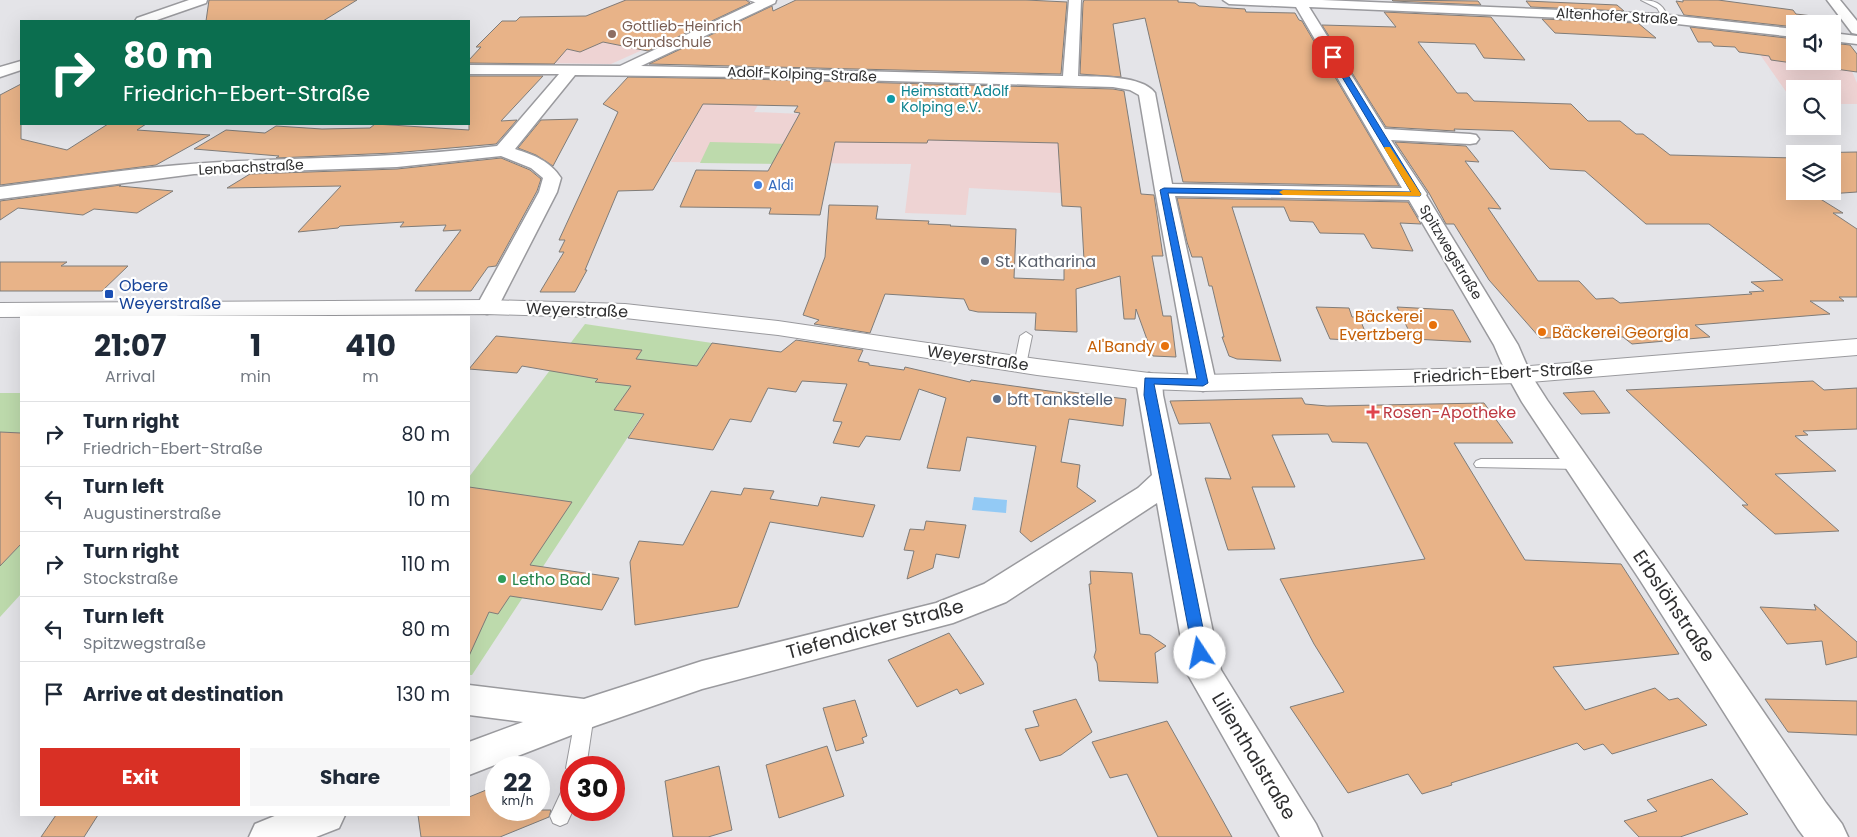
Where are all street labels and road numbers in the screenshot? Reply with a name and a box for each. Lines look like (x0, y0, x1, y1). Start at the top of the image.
street label: Altenhofer Straße (1556, 3, 1679, 29)
street label: Adolf-Kolping-Straße (727, 61, 877, 87)
street label: Lenbachstraße (198, 154, 304, 180)
street label: Spitzwegstraße (1415, 201, 1487, 304)
street label: Weyerstraße (526, 297, 629, 323)
street label: Weyerstraße (926, 339, 1030, 377)
street label: Friedrich-Ebert-Straße (1413, 357, 1593, 389)
street label: Erbslöhstraße (1626, 545, 1722, 667)
street label: Tiefendicker Straße (783, 592, 967, 666)
street label: Lilienthalstraße (1205, 687, 1303, 825)

